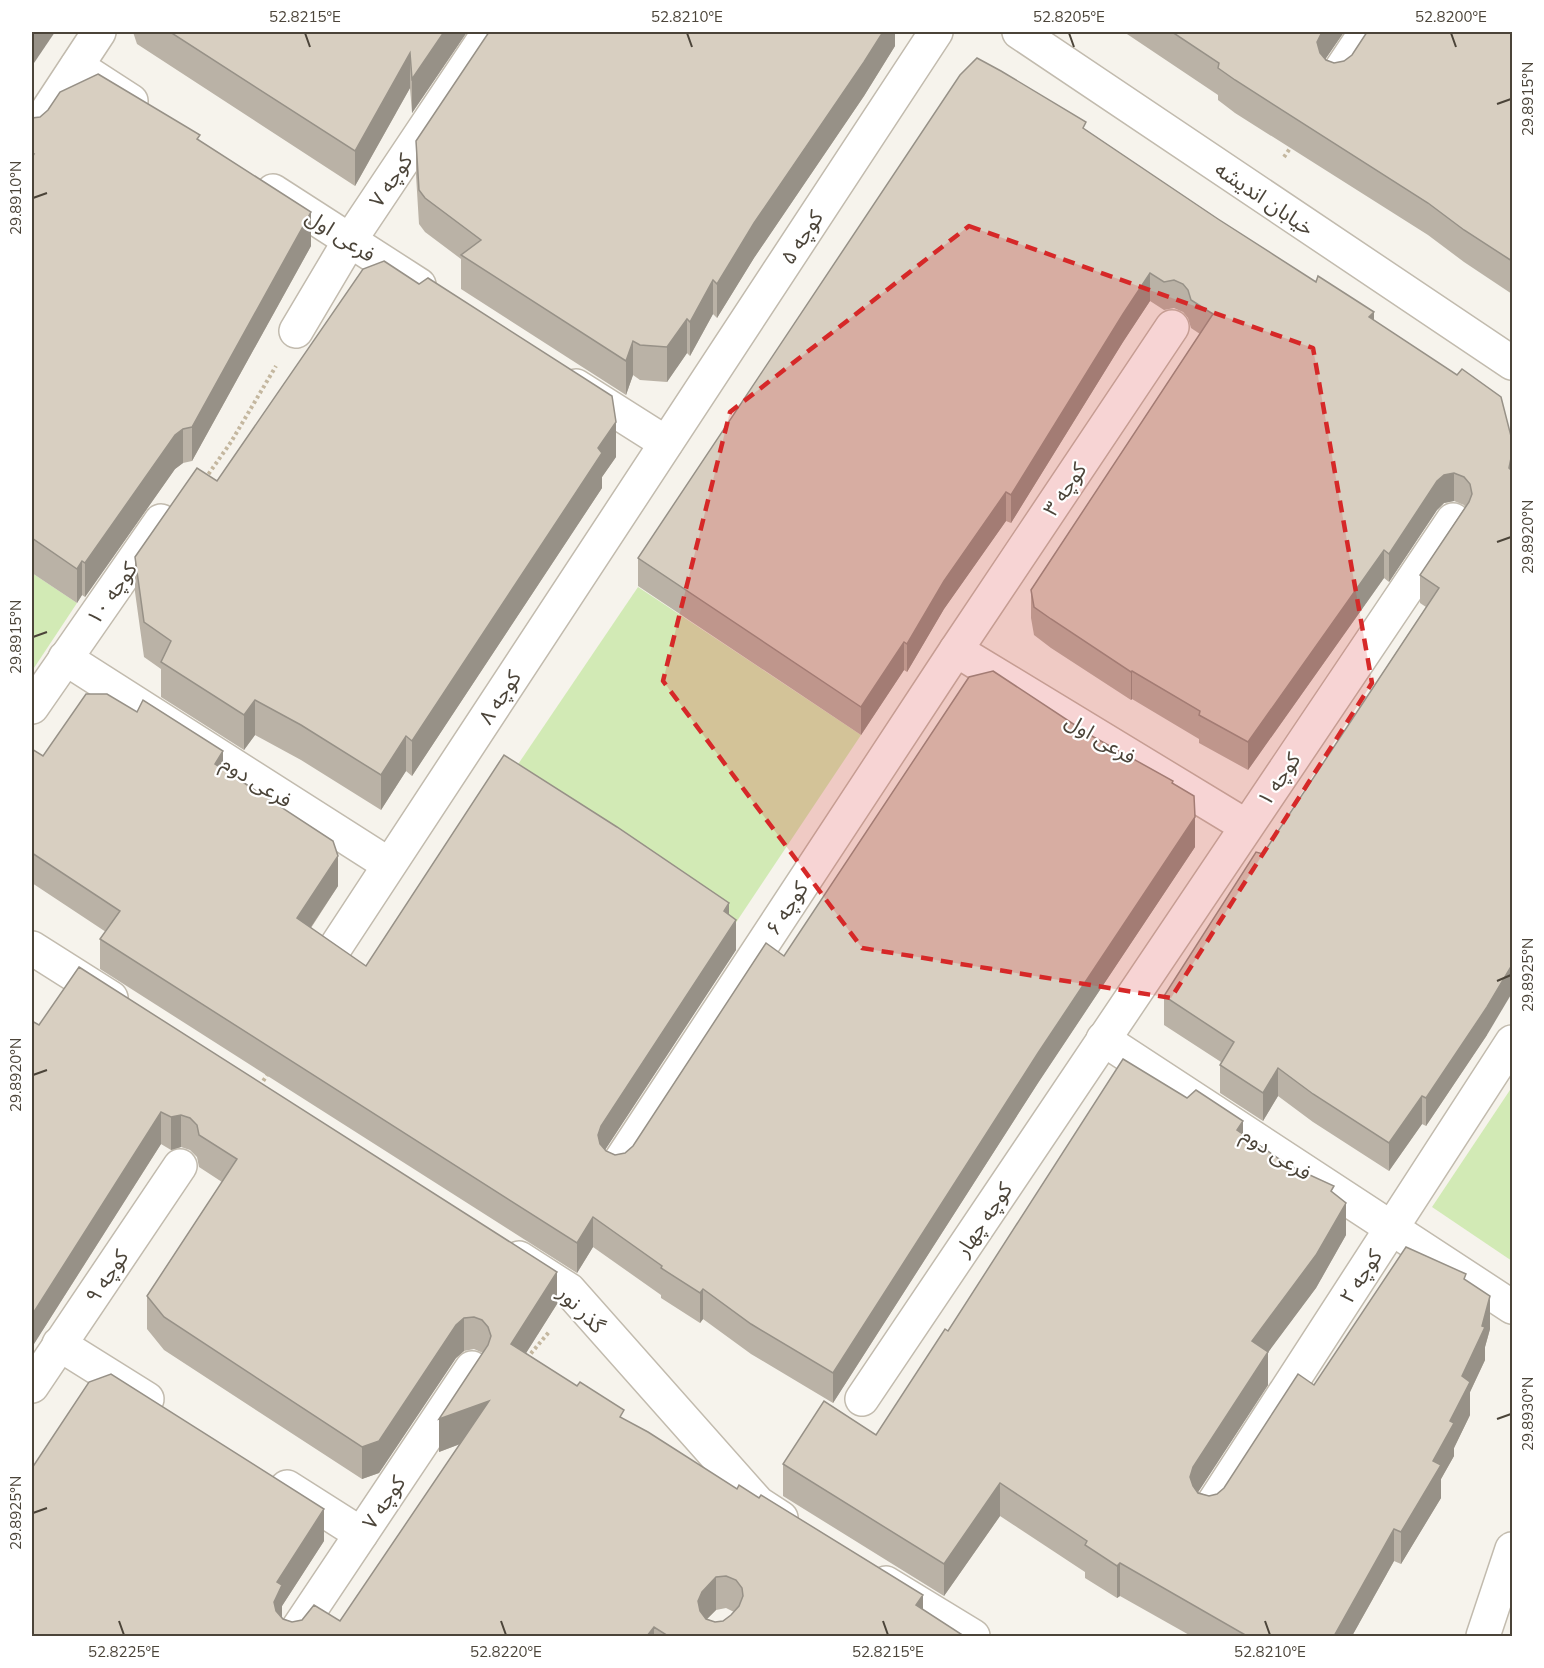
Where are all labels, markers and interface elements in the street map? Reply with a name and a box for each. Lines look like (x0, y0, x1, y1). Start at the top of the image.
text: 52.8215°E (269, 7, 341, 26)
text: 52.8210°E (651, 7, 723, 26)
text: 52.8205°E (1033, 7, 1105, 26)
text: 52.8200°E (1415, 7, 1487, 26)
text: 29.8915°N (1518, 62, 1537, 136)
street label: کوچه ۷ (363, 148, 418, 212)
street label: خیابان اندیشه (1210, 155, 1320, 241)
text: 29.8910°N (6, 161, 25, 235)
street label: فرعی اول (301, 203, 381, 267)
street label: کوچه ۵ (774, 205, 829, 269)
street label: کوچه ۳ (1037, 457, 1092, 521)
text: 29.8920°N (1518, 500, 1537, 574)
street label: کوچه ۱۰ (80, 556, 143, 630)
text: 29.8915°N (6, 600, 25, 674)
street label: کوچه ۸ (472, 665, 527, 729)
street label: فرعی اول (1061, 707, 1141, 769)
street label: کوچه ۱ (1251, 747, 1306, 811)
street label: فرعی دوم (215, 749, 297, 816)
street label: کوچه ۶ (759, 876, 814, 940)
text: 29.8925°N (1518, 938, 1537, 1012)
text: 29.8920°N (6, 1038, 25, 1112)
street label: فرعی دوم (1235, 1121, 1317, 1189)
street label: کوچه چهار (948, 1177, 1018, 1262)
street label: کوچه ۹ (79, 1244, 134, 1308)
street label: کوچه ۲ (1333, 1244, 1388, 1308)
street label: گذر نور (552, 1279, 611, 1338)
text: 29.8930°N (1518, 1377, 1537, 1451)
street label: کوچه ۷ (356, 1470, 411, 1534)
text: 29.8925°N (6, 1476, 25, 1550)
text: 52.8225°E (88, 1642, 160, 1661)
text: 52.8220°E (470, 1642, 542, 1661)
text: 52.8215°E (852, 1642, 924, 1661)
text: 52.8210°E (1234, 1642, 1306, 1661)

